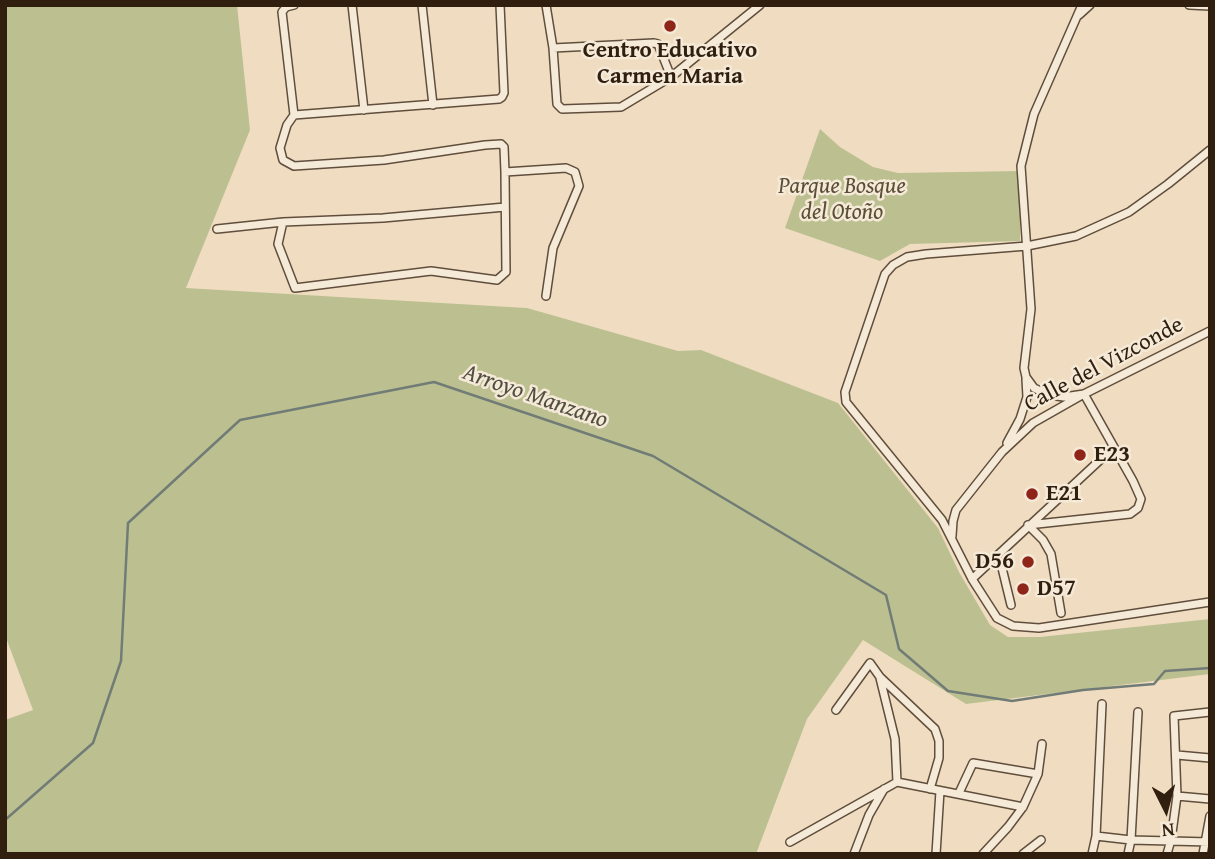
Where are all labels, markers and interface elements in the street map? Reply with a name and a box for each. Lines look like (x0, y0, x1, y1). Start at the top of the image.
marker: Centro Educativo Carmen Maria (662, 18, 678, 34)
place label: Centro Educativo Carmen Maria (583, 37, 757, 91)
park label: Parque Bosque del Otoño (778, 173, 906, 227)
street label: Calle del Vizconde (1020, 311, 1188, 419)
water label: Arroyo Manzano (459, 359, 611, 435)
place label: E23 (1094, 441, 1130, 469)
marker: E23 (1072, 447, 1088, 463)
place label: E21 (1046, 480, 1082, 508)
marker: E21 (1024, 486, 1040, 502)
place label: D56 (975, 548, 1014, 576)
marker: D56 (1020, 554, 1036, 570)
place label: D57 (1037, 575, 1076, 603)
marker: D57 (1015, 581, 1031, 597)
north arrow (1131, 775, 1201, 845)
text: N (1160, 816, 1176, 845)

